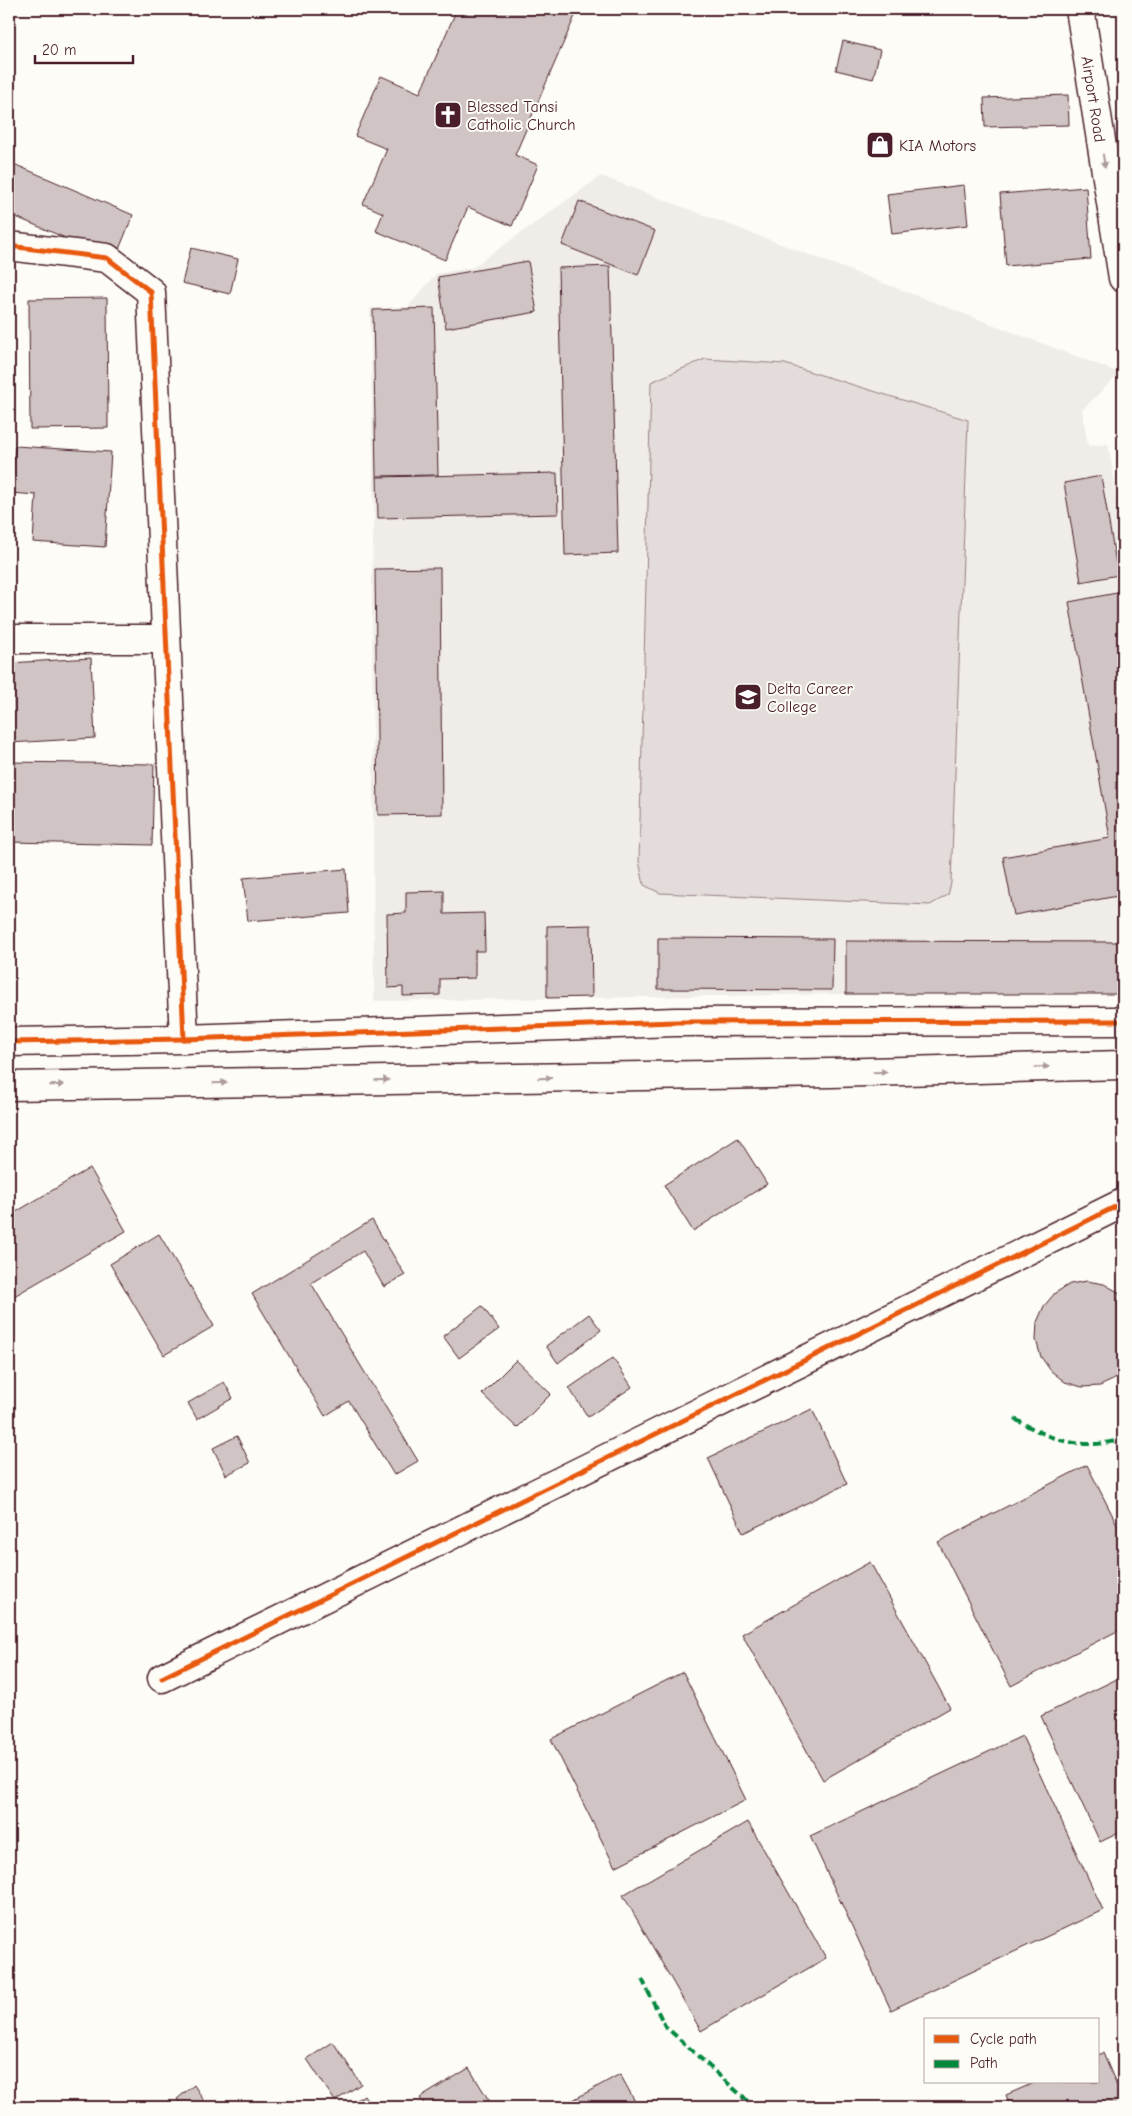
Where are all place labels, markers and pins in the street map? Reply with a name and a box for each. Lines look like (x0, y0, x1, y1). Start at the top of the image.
place label: Blessed Tansi Catholic Church (467, 98, 576, 134)
church icon: Blessed Tansi Catholic Church (433, 100, 463, 130)
shop icon: KIA Motors (865, 130, 895, 160)
place label: KIA Motors (899, 137, 977, 155)
place label: Delta Career College (767, 680, 853, 716)
school or university icon: Delta Career College (733, 682, 763, 712)

